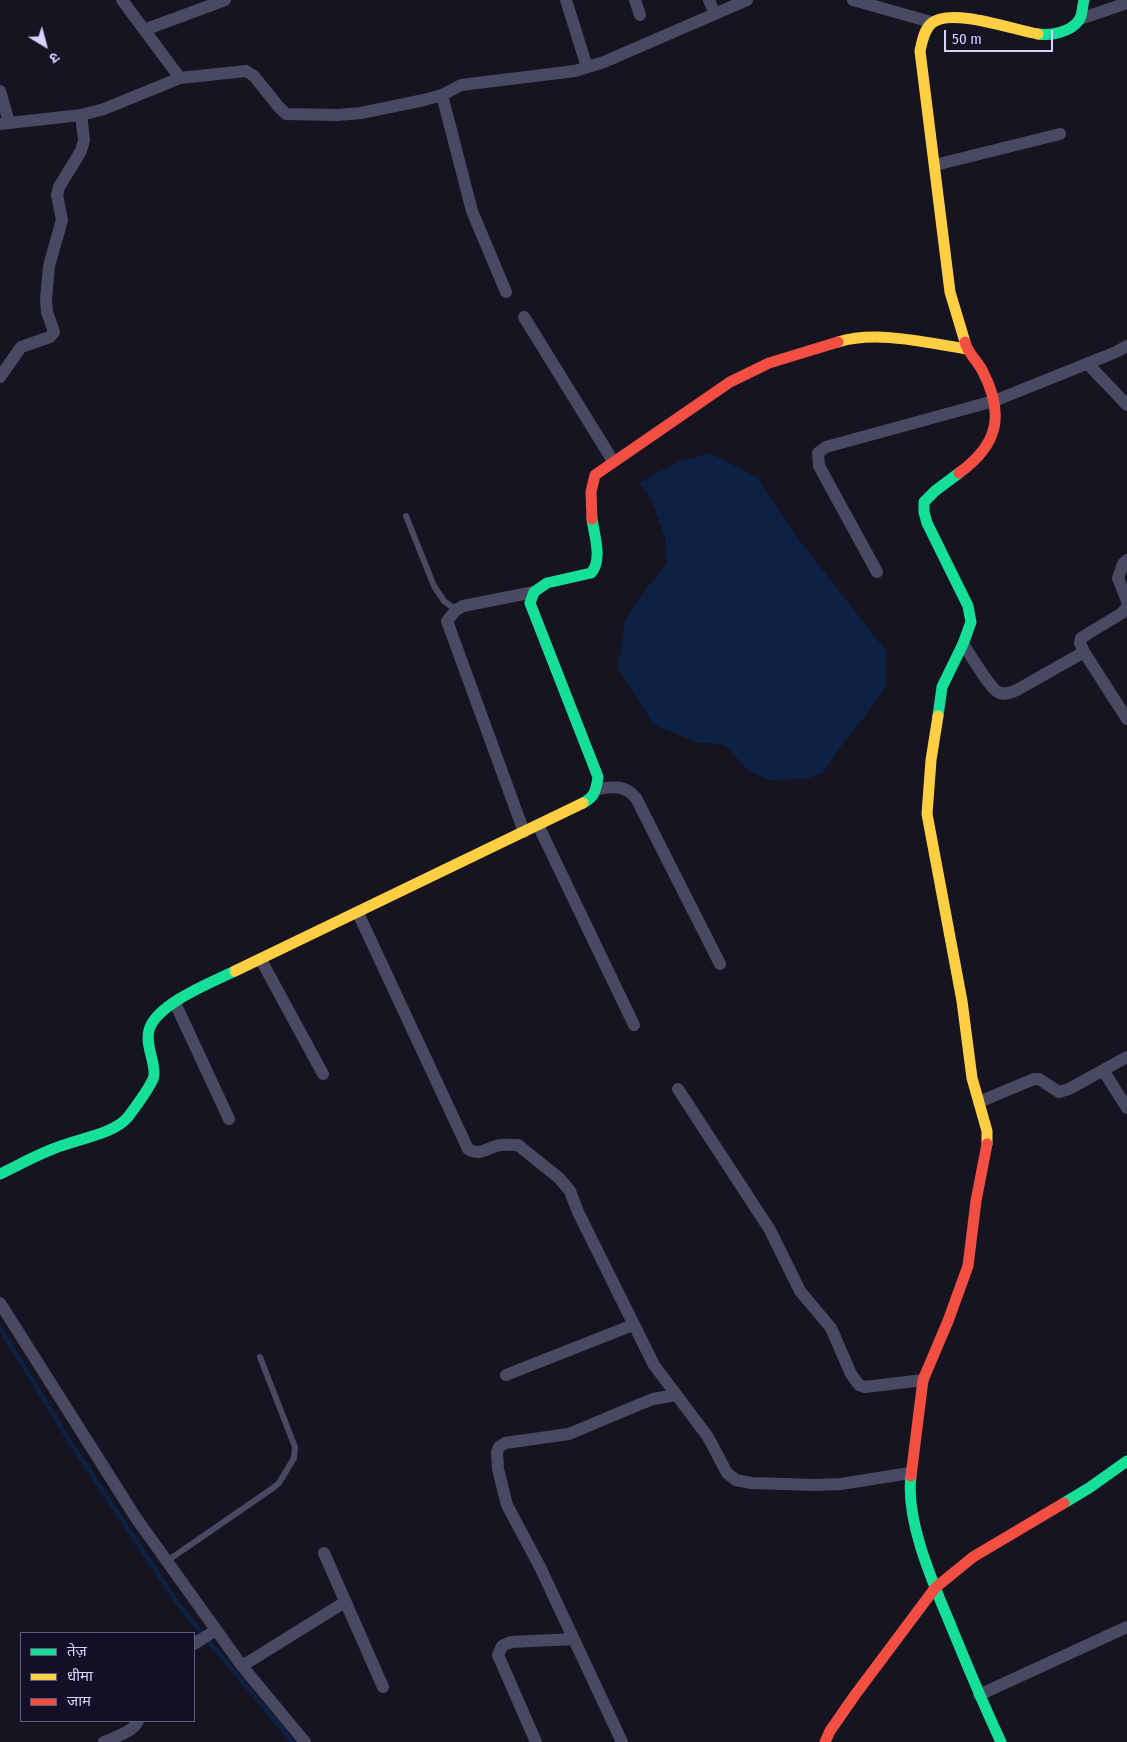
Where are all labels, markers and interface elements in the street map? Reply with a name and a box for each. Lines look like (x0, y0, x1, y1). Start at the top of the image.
north arrow (20, 20, 70, 70)
scale bar (947, 20, 1056, 52)
text: 50 m (952, 30, 982, 48)
text: उ (46, 48, 63, 67)
legend (20, 1632, 195, 1722)
text: तेज़ (67, 1642, 87, 1660)
text: धीमा (67, 1667, 93, 1685)
text: जाम (67, 1692, 91, 1710)

